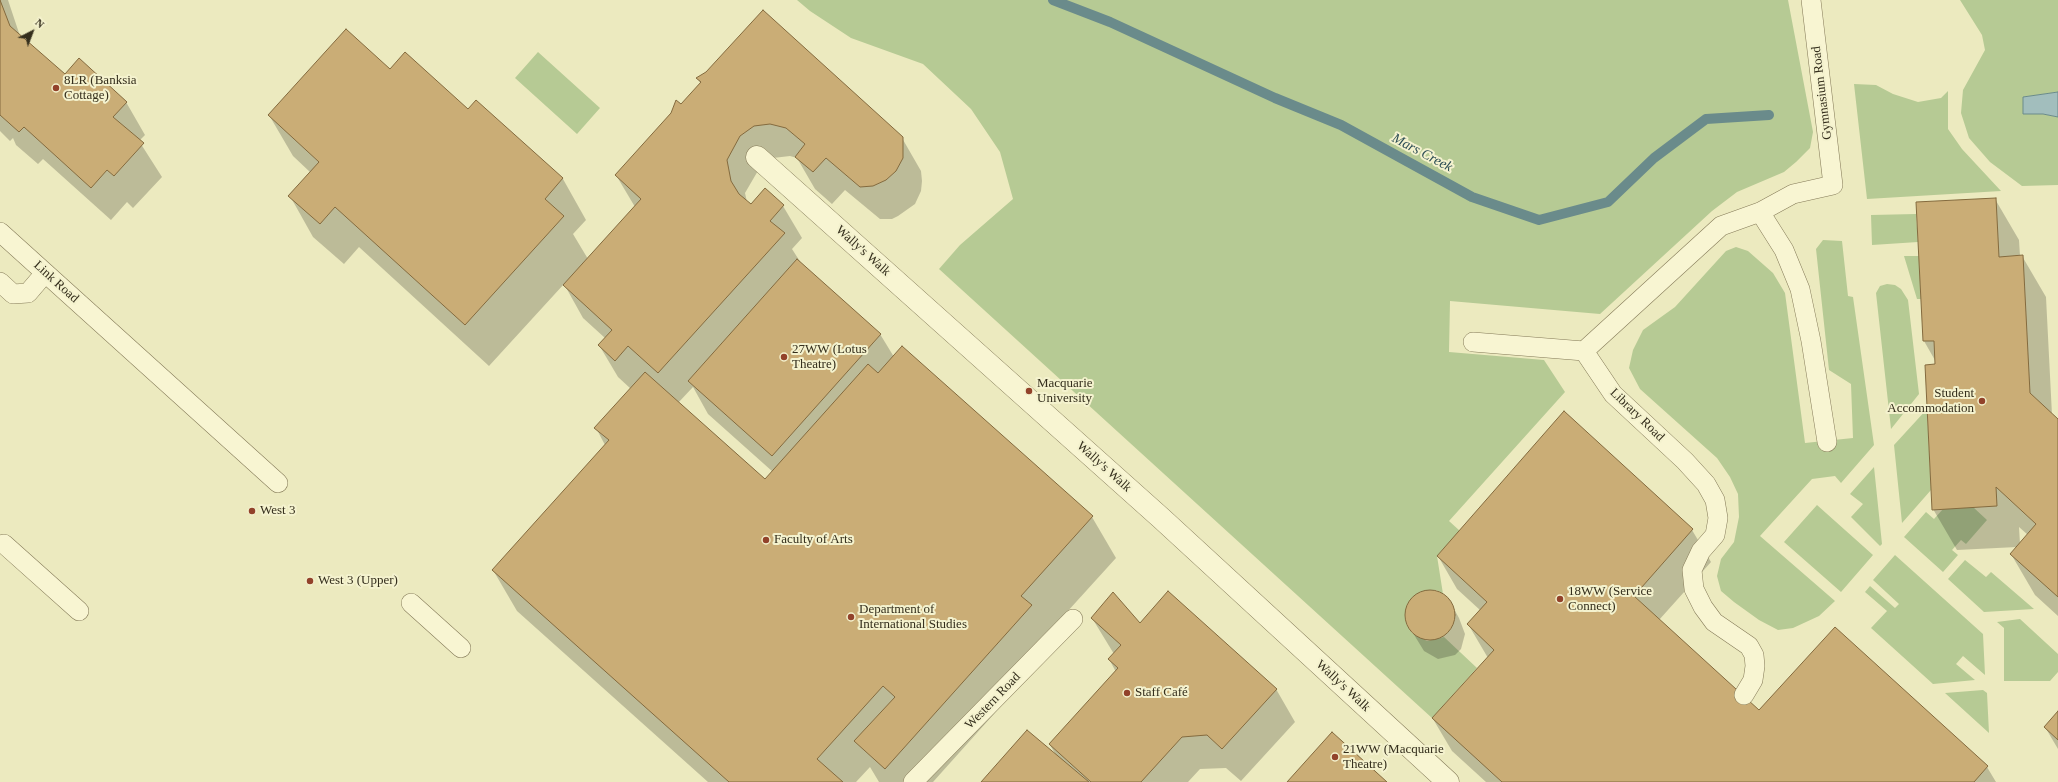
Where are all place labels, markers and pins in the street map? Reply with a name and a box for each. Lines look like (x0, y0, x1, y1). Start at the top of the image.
place label: 8LR (Banksia Cottage) (64, 73, 137, 104)
marker: 8LR (Banksia Cottage) (51, 83, 61, 93)
place label: 27WW (Lotus Theatre) (792, 342, 867, 373)
marker: 27WW (Lotus Theatre) (779, 352, 789, 362)
place label: Macquarie University (1037, 376, 1093, 407)
marker: Macquarie University (1024, 386, 1034, 396)
place label: Student Accommodation (1887, 386, 1974, 417)
marker: Student Accommodation (1977, 396, 1987, 406)
place label: West 3 (260, 503, 295, 519)
marker: West 3 (247, 506, 257, 516)
place label: Faculty of Arts (774, 532, 853, 548)
marker: Faculty of Arts (761, 535, 771, 545)
place label: West 3 (Upper) (318, 573, 398, 589)
marker: West 3 (Upper) (305, 576, 315, 586)
place label: 18WW (Service Connect) (1568, 584, 1652, 615)
marker: 18WW (Service Connect) (1555, 594, 1565, 604)
place label: Department of International Studies (859, 602, 967, 633)
marker: Department of International Studies (846, 612, 856, 622)
place label: Staff Café (1135, 685, 1188, 701)
marker: Staff Café (1122, 688, 1132, 698)
place label: 21WW (Macquarie Theatre) (1343, 742, 1444, 773)
marker: 21WW (Macquarie Theatre) (1330, 752, 1340, 762)

